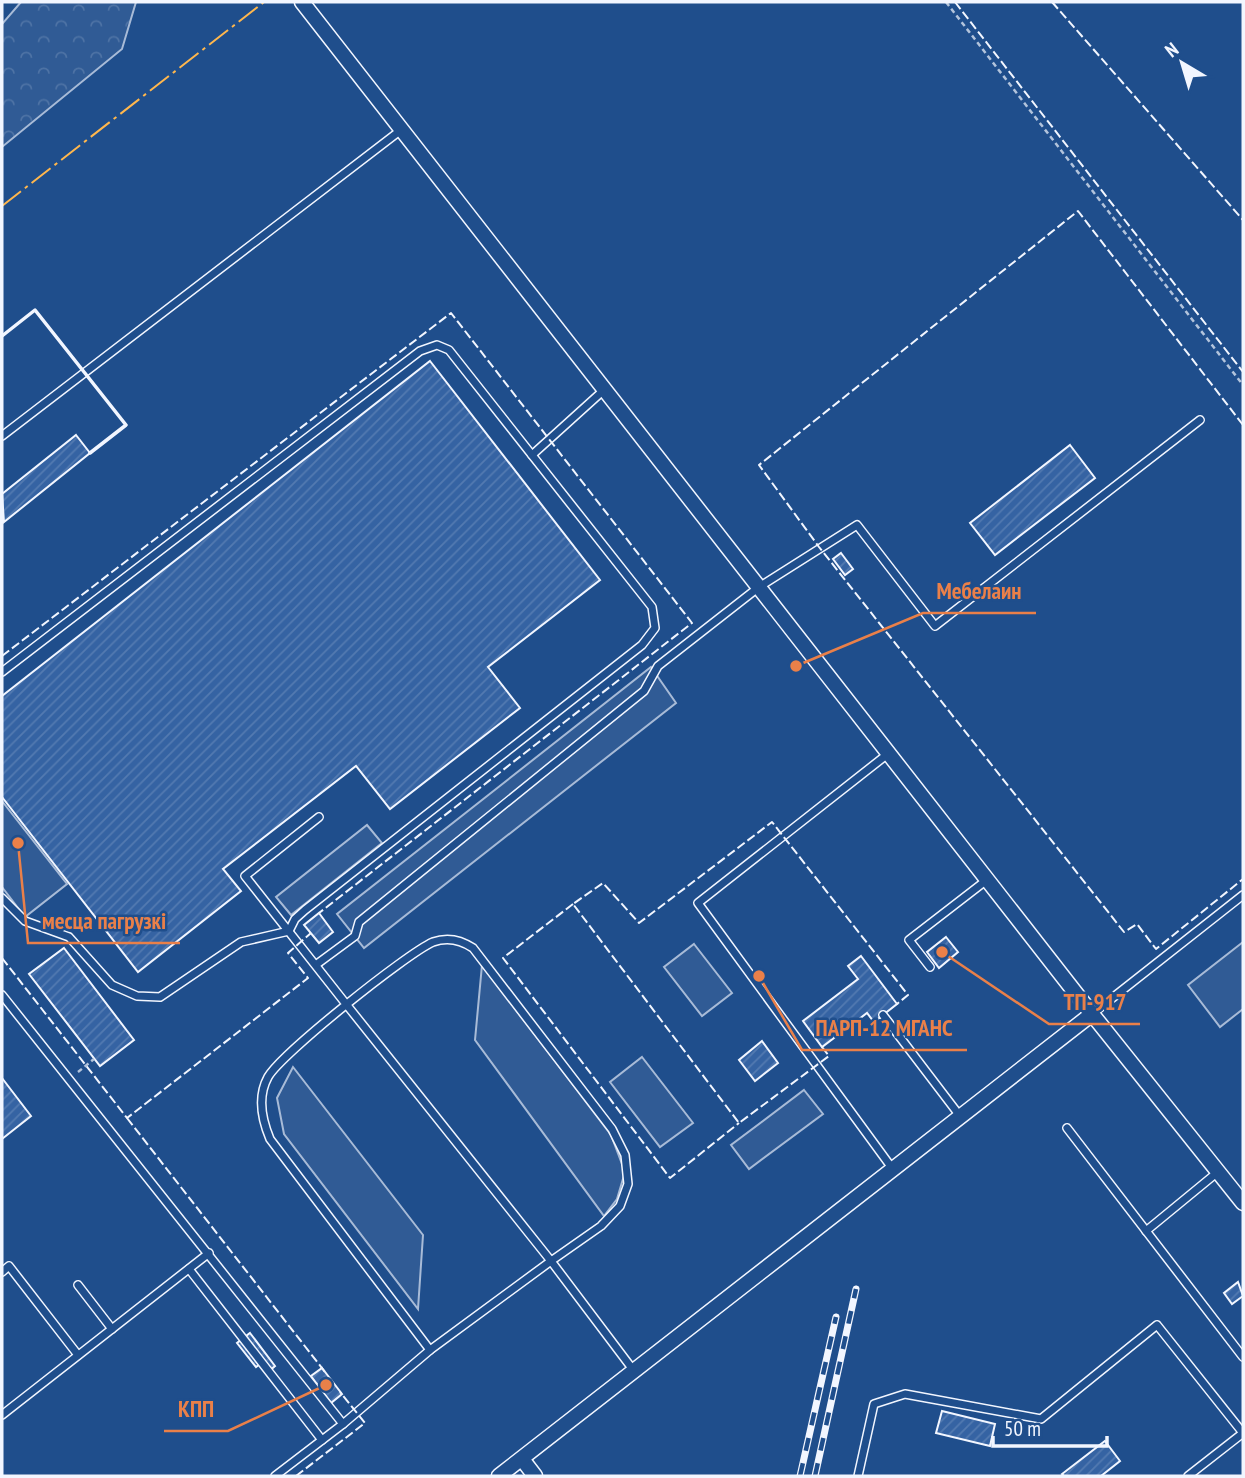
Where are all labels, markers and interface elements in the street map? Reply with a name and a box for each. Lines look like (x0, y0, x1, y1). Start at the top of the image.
north arrow (1147, 28, 1217, 98)
text: N (1160, 37, 1183, 62)
callout: Мебелаин (923, 569, 1036, 613)
text: Мебелаин (936, 576, 1022, 605)
callout: месца пагрузкі (28, 899, 180, 943)
text: месца пагрузкі (42, 906, 166, 935)
callout: ТП-917 (1049, 980, 1140, 1024)
text: ТП-917 (1064, 987, 1126, 1016)
callout: ПАРП-12 МГАНС (802, 1006, 967, 1050)
text: ПАРП-12 МГАНС (816, 1013, 953, 1042)
callout: КПП (164, 1387, 228, 1431)
text: КПП (178, 1394, 214, 1423)
scale bar (993, 1404, 1107, 1448)
text: 50 m (1004, 1415, 1041, 1442)

